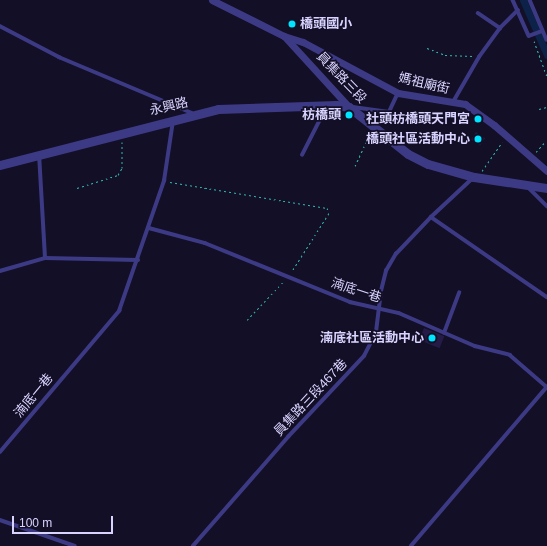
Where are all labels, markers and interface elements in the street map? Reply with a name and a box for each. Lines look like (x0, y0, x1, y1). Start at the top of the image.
place label: 橋頭國小 (300, 16, 352, 32)
marker: 橋頭國小 (287, 19, 297, 29)
street label: 員集路三段 (313, 49, 369, 107)
street label: 媽祖廟街 (397, 71, 451, 97)
street label: 永興路 (148, 95, 190, 119)
place label: 枋橋頭 (302, 107, 341, 123)
marker: 枋橋頭 (344, 110, 354, 120)
place label: 社頭枋橋頭天門宮 (366, 111, 470, 127)
marker: 社頭枋橋頭天門宮 (473, 114, 483, 124)
place label: 橋頭社區活動中心 (366, 131, 470, 147)
marker: 橋頭社區活動中心 (473, 134, 483, 144)
street label: 湳底一巷 (329, 276, 383, 306)
place label: 湳底社區活動中心 (320, 330, 424, 346)
marker: 湳底社區活動中心 (427, 333, 437, 343)
street label: 員集路三段467巷 (271, 356, 351, 440)
street label: 湳底一巷 (11, 371, 57, 421)
scale bar (14, 508, 115, 534)
text: 100 m (19, 516, 52, 530)

